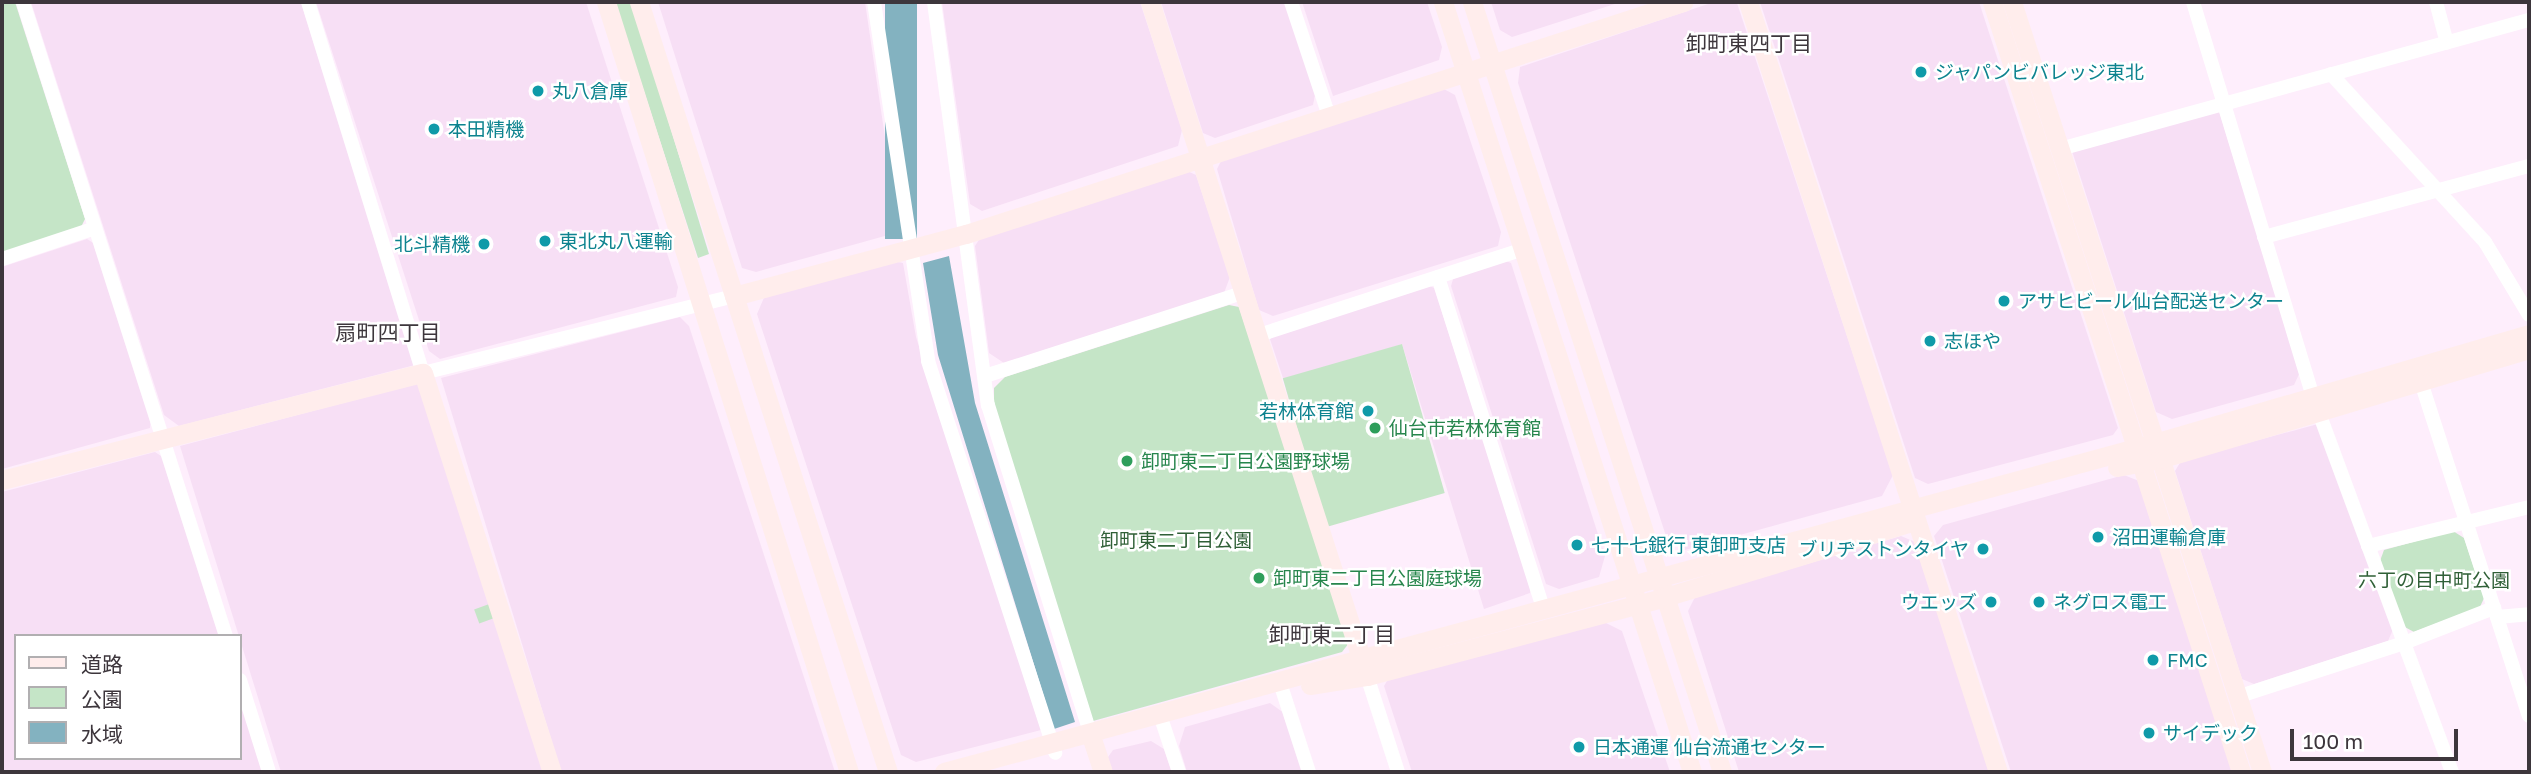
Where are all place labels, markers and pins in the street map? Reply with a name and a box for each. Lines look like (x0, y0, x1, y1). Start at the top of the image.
place label: ジャパンビバレッジ東北 (1935, 61, 2144, 83)
marker: ジャパンビバレッジ東北 (1913, 64, 1929, 80)
place label: 丸八倉庫 (552, 80, 628, 102)
marker: 丸八倉庫 (530, 83, 546, 99)
place label: 本田精機 (448, 118, 524, 140)
marker: 本田精機 (426, 121, 442, 137)
place label: 東北丸八運輸 (559, 230, 673, 252)
place label: 北斗精機 (394, 233, 470, 255)
marker: 東北丸八運輸 (537, 233, 553, 249)
marker: 北斗精機 (476, 236, 492, 252)
place label: アサヒビール仙台配送センター (2018, 290, 2284, 312)
marker: アサヒビール仙台配送センター (1996, 293, 2012, 309)
place label: 志ほや (1944, 330, 2001, 352)
marker: 志ほや (1922, 333, 1938, 349)
place label: 若林体育館 (1259, 400, 1354, 422)
marker: 若林体育館 (1360, 403, 1376, 419)
place label: 仙台市若林体育館 (1389, 417, 1541, 439)
marker: 仙台市若林体育館 (1367, 420, 1383, 436)
place label: 卸町東二丁目公園野球場 (1141, 450, 1350, 472)
marker: 卸町東二丁目公園野球場 (1119, 453, 1135, 469)
place label: 沼田運輸倉庫 (2112, 526, 2226, 548)
marker: 沼田運輸倉庫 (2090, 529, 2106, 545)
place label: 七十七銀行 東卸町支店 (1591, 534, 1786, 556)
marker: 七十七銀行 東卸町支店 (1569, 537, 1585, 553)
place label: ブリヂストンタイヤ (1798, 538, 1969, 560)
marker: ブリヂストンタイヤ (1975, 541, 1991, 557)
place label: 卸町東二丁目公園庭球場 (1273, 567, 1482, 589)
marker: 卸町東二丁目公園庭球場 (1251, 570, 1267, 586)
place label: ウエッズ (1901, 591, 1977, 613)
place label: ネグロス電工 (2053, 591, 2167, 613)
marker: ウエッズ (1983, 594, 1999, 610)
marker: ネグロス電工 (2031, 594, 2047, 610)
place label: FMC (2167, 649, 2208, 671)
marker: FMC (2145, 652, 2161, 668)
place label: サイデック (2163, 722, 2258, 744)
marker: サイデック (2141, 725, 2157, 741)
place label: 日本通運 仙台流通センター (1593, 736, 1826, 758)
marker: 日本通運 仙台流通センター (1571, 739, 1587, 755)

